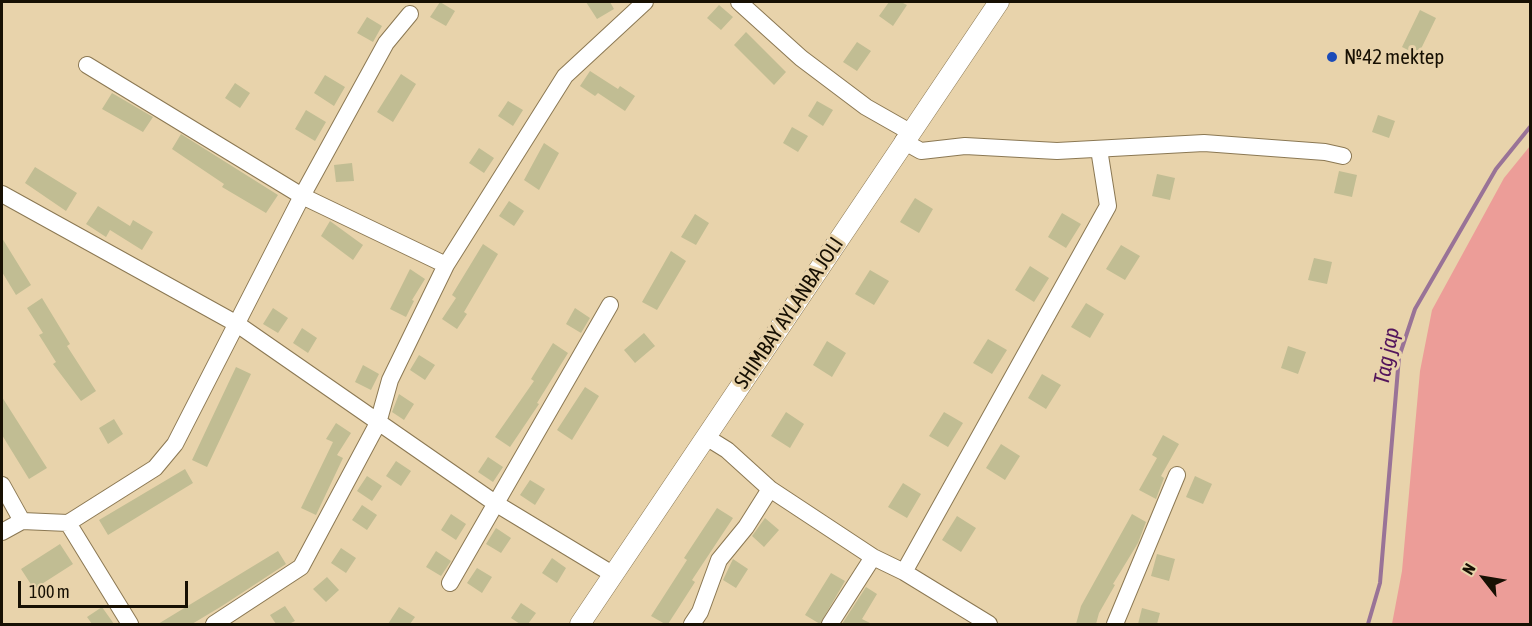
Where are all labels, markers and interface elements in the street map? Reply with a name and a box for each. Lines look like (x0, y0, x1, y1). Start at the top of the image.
place label: №42 mektep (1344, 44, 1444, 70)
marker: №42 mektep (1325, 50, 1339, 64)
street label: SHIMBAY AYLANBA JOLI (729, 233, 849, 393)
water label: Tag jap (1369, 325, 1405, 387)
north arrow (1454, 548, 1514, 608)
text: N (1458, 560, 1479, 577)
scale bar (21, 569, 190, 607)
text: 100 m (29, 581, 70, 602)

